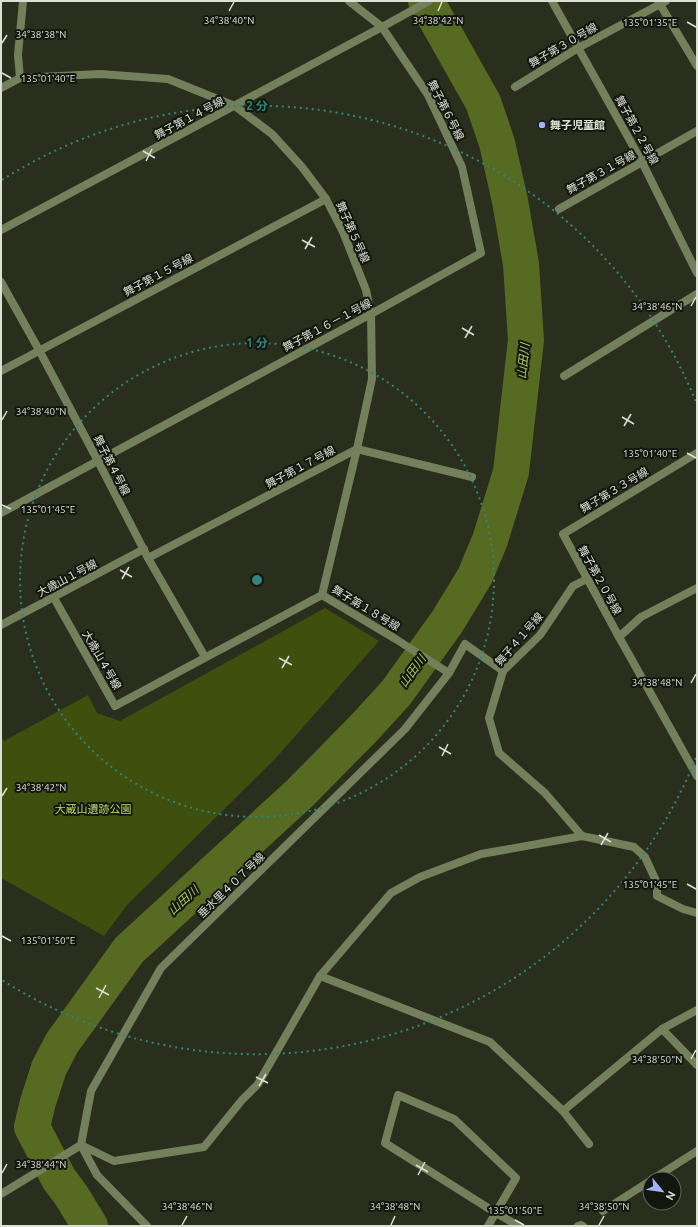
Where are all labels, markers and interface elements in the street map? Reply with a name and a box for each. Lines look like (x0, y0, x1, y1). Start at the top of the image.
text: 34°38'40"N (204, 15, 254, 26)
text: 34°38'42"N (413, 15, 463, 26)
text: 135°01'35"E (623, 17, 678, 28)
street label: 舞子第３０号線 (527, 21, 599, 69)
text: 34°38'38"N (16, 29, 66, 40)
text: 135°01'40"E (21, 73, 76, 84)
street label: 舞子第６号線 (426, 78, 466, 142)
street label: 舞子第２２号線 (613, 93, 661, 167)
street label: 舞子第１４号線 (152, 95, 226, 141)
text: 2 分 (246, 99, 268, 112)
place label: 舞子児童館 (550, 119, 605, 131)
marker: 舞子児童館 (537, 120, 547, 130)
street label: 舞子第３１号線 (564, 148, 638, 196)
street label: 舞子第５号線 (334, 199, 372, 265)
street label: 舞子第１５号線 (121, 252, 195, 298)
street label: 舞子第１６－１号線 (280, 296, 374, 354)
text: 34°38'46"N (632, 301, 682, 312)
text: 1 分 (246, 336, 268, 349)
water label: 山田川 (515, 340, 532, 380)
text: 34°38'40"N (16, 406, 66, 417)
street label: 舞子第４号線 (92, 433, 132, 497)
street label: 舞子第１７号線 (263, 444, 337, 490)
text: 135°01'40"E (623, 448, 678, 459)
street label: 舞子第３３号線 (578, 465, 650, 515)
text: 135°01'45"E (21, 504, 76, 515)
street label: 舞子第２０号線 (576, 543, 624, 617)
street label: 大歳山１号線 (35, 557, 99, 599)
centre of rings (250, 573, 264, 587)
street label: 舞子第１８号線 (330, 583, 402, 633)
street label: 舞子４１号線 (493, 610, 545, 668)
street label: 大歳山４号線 (80, 628, 124, 692)
water label: 山田川 (396, 651, 429, 689)
text: 34°38'48"N (632, 677, 682, 688)
text: 34°38'42"N (16, 782, 66, 793)
park label: 大蔵山遺跡公園 (55, 803, 132, 815)
street label: 垂水里４０７号線 (195, 850, 267, 920)
text: 135°01'45"E (623, 879, 678, 890)
water label: 山田川 (165, 882, 202, 917)
text: 135°01'50"E (21, 935, 76, 946)
text: 34°38'50"N (632, 1054, 682, 1065)
text: 34°38'44"N (16, 1159, 66, 1170)
north arrow (642, 1171, 682, 1211)
text: N (664, 1189, 678, 1202)
text: 34°38'46"N (162, 1201, 212, 1212)
text: 34°38'48"N (370, 1201, 420, 1212)
text: 34°38'50"N (579, 1201, 629, 1212)
text: 135°01'50"E (488, 1205, 543, 1216)

